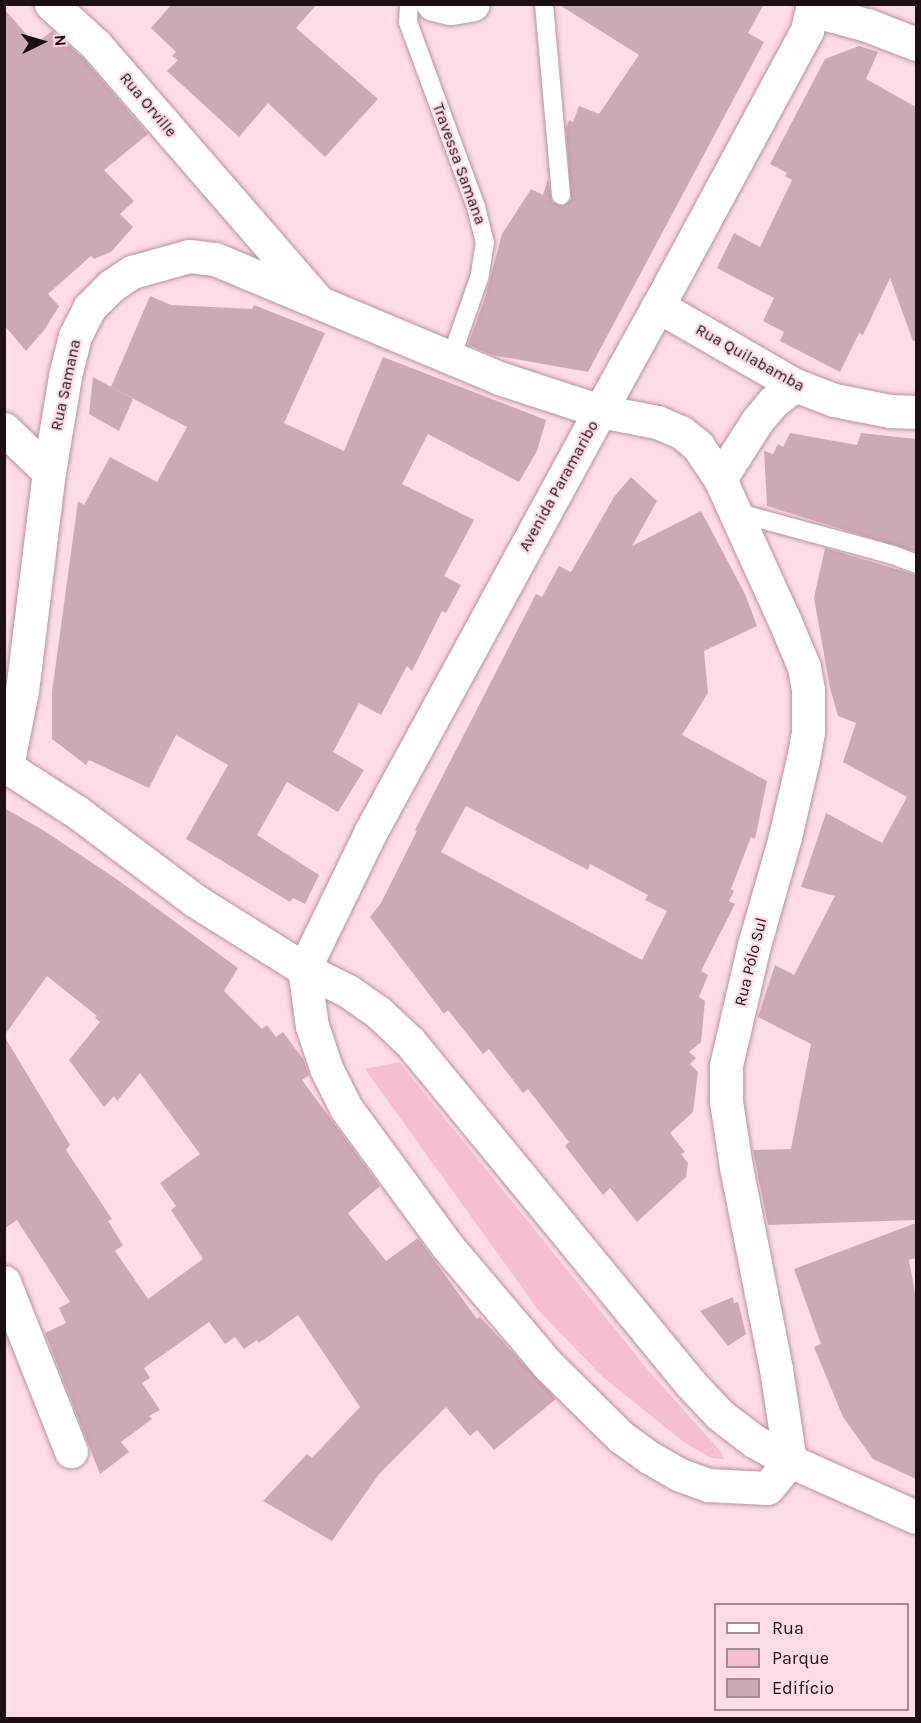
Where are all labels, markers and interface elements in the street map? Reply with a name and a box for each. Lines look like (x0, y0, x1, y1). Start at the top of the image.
north arrow (12, 12, 72, 72)
text: N (50, 34, 70, 47)
street label: Rua Orville (116, 69, 180, 141)
street label: Travessa Samana (428, 101, 490, 227)
street label: Rua Quilabamba (692, 320, 808, 396)
street label: Rua Samana (47, 338, 85, 432)
street label: Avenida Paramaribo (515, 417, 603, 555)
street label: Rua Pólo Sul (731, 916, 771, 1008)
legend (714, 1603, 909, 1711)
text: Rua (772, 1617, 804, 1639)
text: Parque (772, 1647, 829, 1669)
text: Edifício (772, 1677, 834, 1699)

